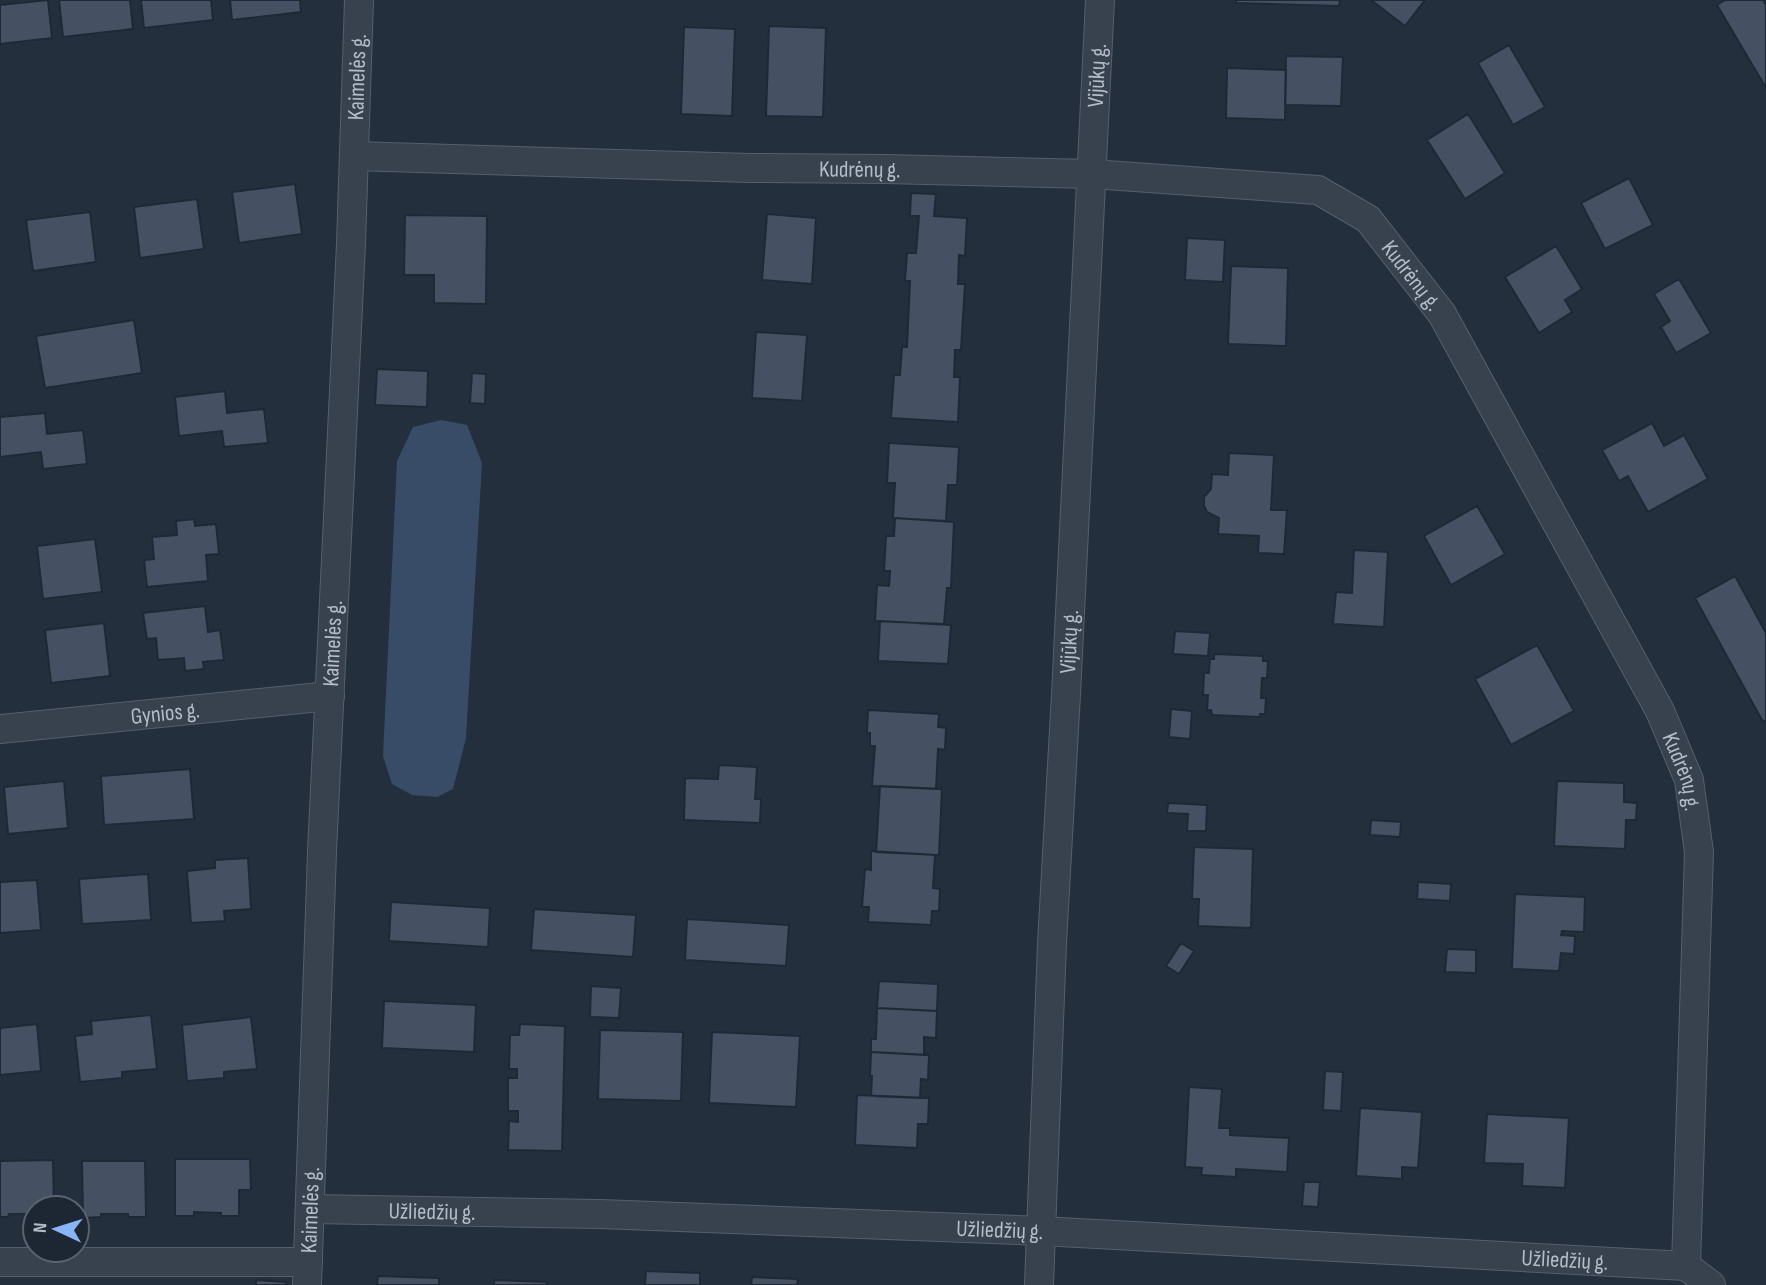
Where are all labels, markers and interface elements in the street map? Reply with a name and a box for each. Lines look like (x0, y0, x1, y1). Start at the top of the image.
street label: Kaimelės g. (342, 33, 373, 121)
street label: Vijūkų g. (1082, 43, 1113, 108)
street label: Kudrėnų g. (819, 156, 901, 184)
street label: Kudrėnų g. (1375, 235, 1447, 317)
street label: Kaimelės g. (317, 600, 349, 687)
street label: Vijūkų g. (1054, 609, 1085, 674)
street label: Gynios g. (129, 696, 201, 731)
street label: Kudrėnų g. (1656, 728, 1706, 813)
street label: Kaimelės g. (295, 1166, 326, 1254)
north arrow (21, 1194, 91, 1264)
street label: Užliedžių g. (388, 1197, 476, 1227)
street label: Užliedžių g. (956, 1215, 1044, 1246)
text: N (29, 1222, 52, 1234)
street label: Užliedžių g. (1521, 1244, 1609, 1277)

